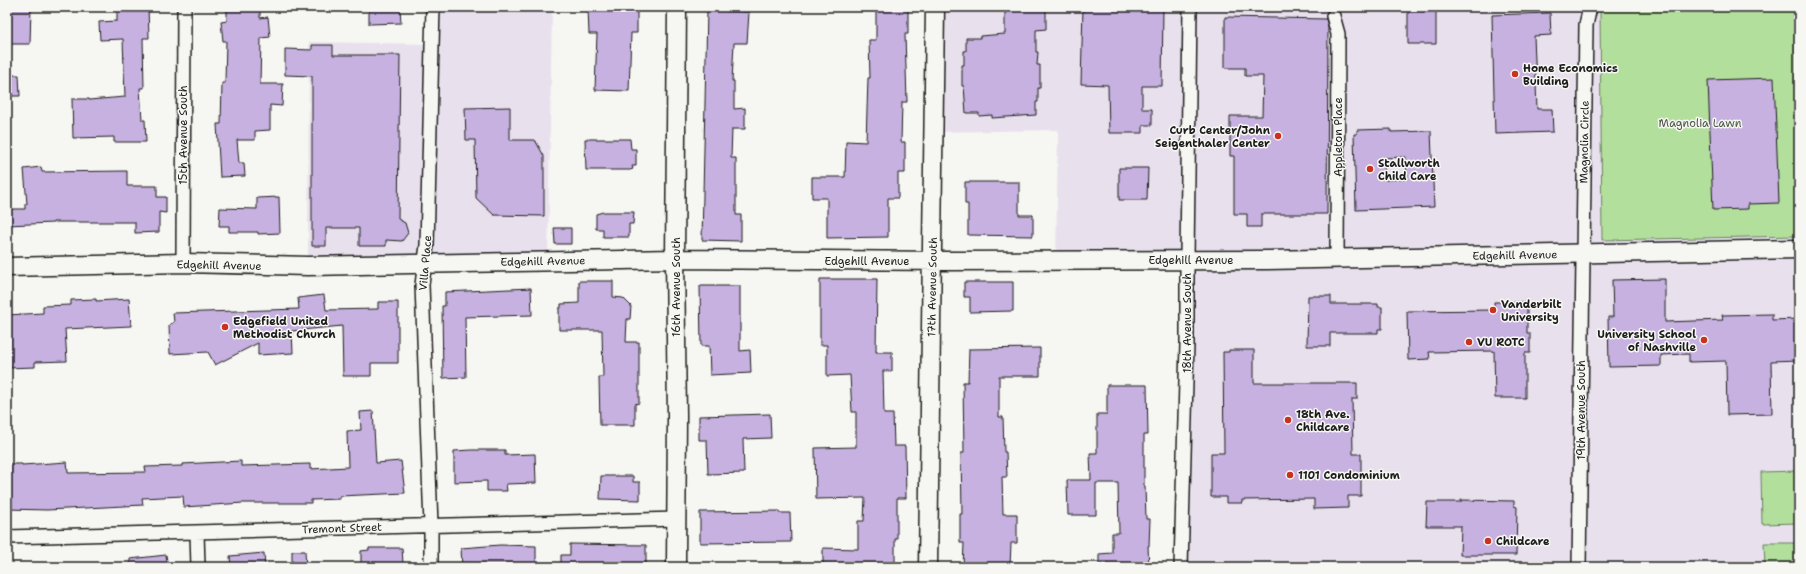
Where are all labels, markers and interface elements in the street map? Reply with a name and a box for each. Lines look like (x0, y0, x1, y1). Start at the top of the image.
place label: Home Economics Building (1523, 61, 1618, 89)
marker: Home Economics Building (1510, 69, 1520, 79)
street label: 15th Avenue South (176, 85, 191, 185)
street label: Appleton Place (1331, 97, 1346, 177)
street label: Magnolia Circle (1576, 100, 1593, 184)
park label: Magnolia Lawn (1659, 116, 1742, 131)
place label: Curb Center/John Seigenthaler Center (1155, 123, 1271, 151)
marker: Curb Center/John Seigenthaler Center (1273, 131, 1283, 141)
place label: Stallworth Child Care (1378, 156, 1440, 184)
marker: Stallworth Child Care (1365, 164, 1375, 174)
street label: Villa Place (416, 235, 435, 291)
street label: 16th Avenue South (669, 237, 684, 337)
street label: 17th Avenue South (924, 237, 941, 337)
street label: Edgehill Avenue (1472, 247, 1558, 264)
street label: Edgehill Avenue (500, 253, 586, 270)
street label: Edgehill Avenue (1148, 253, 1234, 268)
street label: Edgehill Avenue (824, 254, 910, 269)
street label: Edgehill Avenue (176, 257, 262, 274)
street label: 18th Avenue South (1180, 273, 1195, 373)
place label: Vanderbilt University (1501, 297, 1562, 325)
marker: Vanderbilt University (1488, 305, 1498, 315)
place label: Edgefield United Methodist Church (233, 314, 336, 342)
marker: Edgefield United Methodist Church (220, 322, 230, 332)
place label: University School of Nashville (1597, 327, 1696, 355)
place label: VU ROTC (1477, 335, 1525, 350)
marker: University School of Nashville (1699, 335, 1709, 345)
marker: VU ROTC (1464, 337, 1474, 347)
street label: 19th Avenue South (1574, 360, 1589, 460)
place label: 18th Ave. Childcare (1296, 407, 1350, 435)
marker: 18th Ave. Childcare (1283, 415, 1293, 425)
place label: 1101 Condominium (1298, 468, 1400, 483)
marker: 1101 Condominium (1285, 470, 1295, 480)
street label: Tremont Street (302, 520, 382, 537)
place label: Childcare (1496, 534, 1550, 549)
marker: Childcare (1483, 536, 1493, 546)

